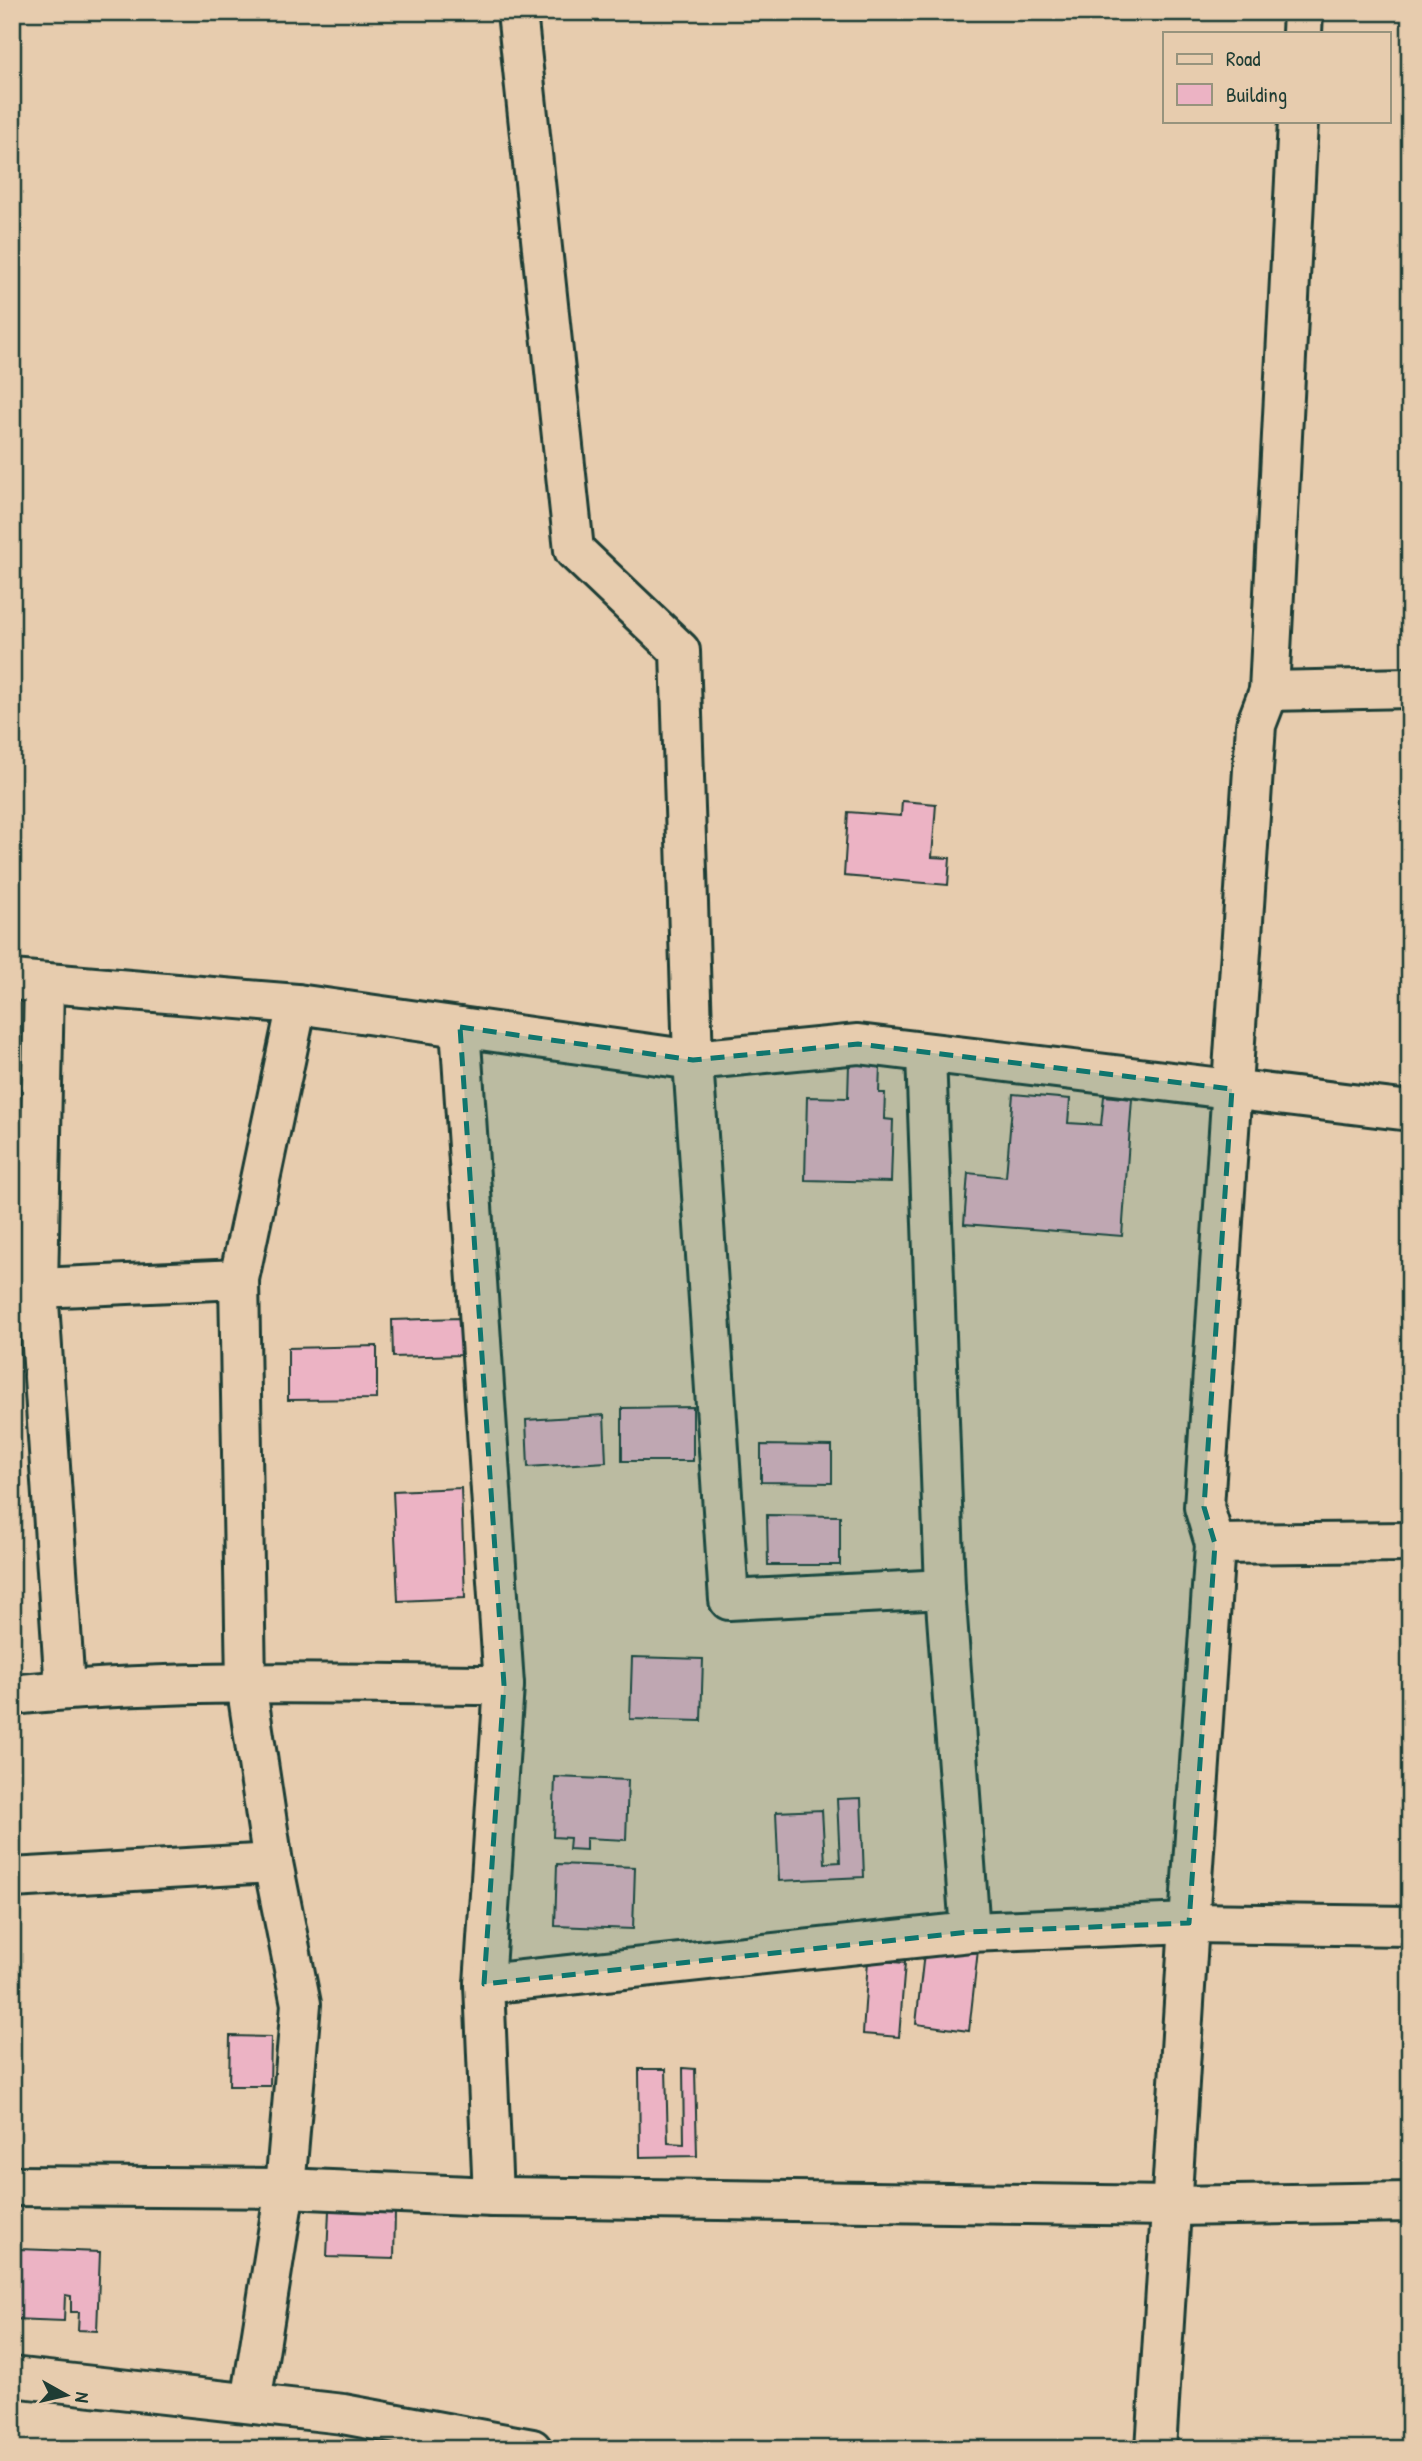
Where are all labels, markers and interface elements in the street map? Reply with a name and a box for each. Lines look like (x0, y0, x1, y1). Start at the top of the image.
legend (1163, 32, 1390, 122)
text: Road (1226, 44, 1260, 73)
text: Building (1226, 80, 1287, 109)
north arrow (32, 2360, 102, 2430)
text: N (69, 2391, 96, 2404)

